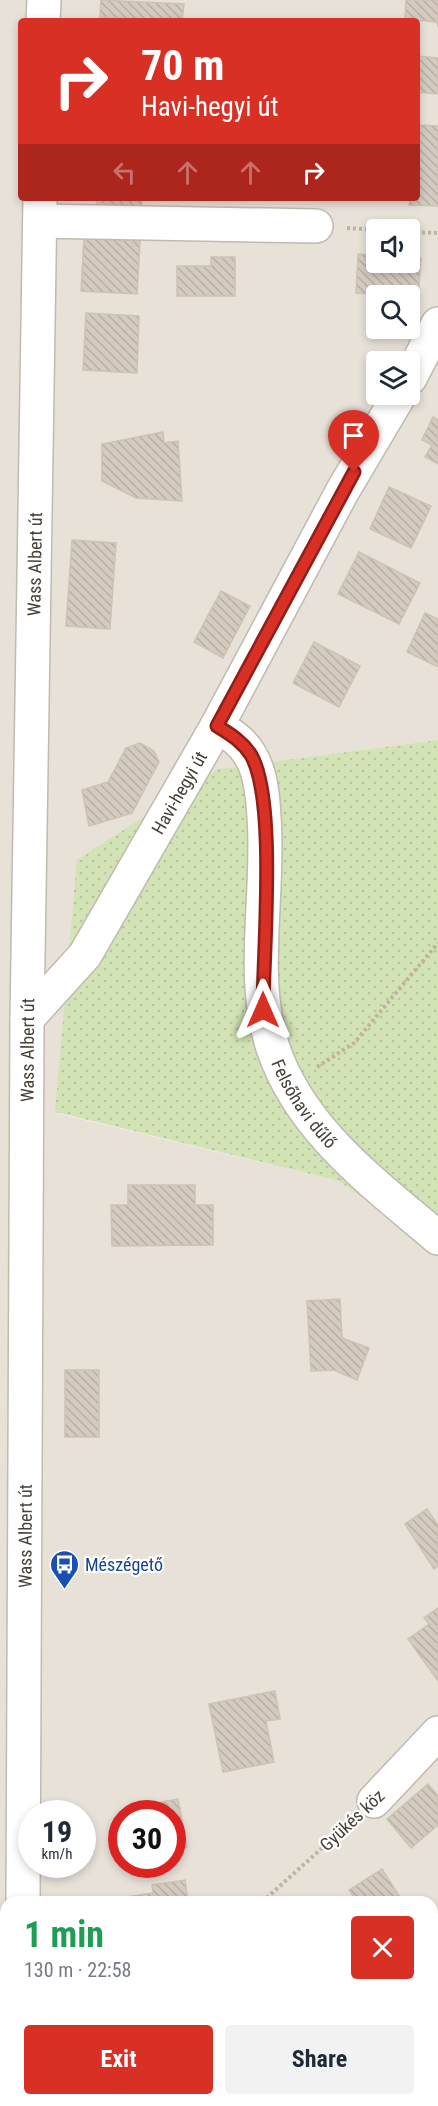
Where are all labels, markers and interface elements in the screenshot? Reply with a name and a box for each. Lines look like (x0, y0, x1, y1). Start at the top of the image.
text: 70 m (141, 41, 224, 90)
icon: right (42, 42, 120, 120)
text: Havi-hegyi út (141, 91, 279, 123)
icon: left (108, 156, 141, 189)
icon: ahead (171, 156, 204, 189)
icon: ahead (234, 156, 267, 189)
icon: right (297, 156, 330, 189)
map controls (366, 219, 420, 405)
button: sound (366, 219, 420, 273)
button: search (366, 285, 420, 339)
button: layers (366, 351, 420, 405)
pin (328, 410, 379, 472)
icon: arrive (337, 419, 370, 452)
street label: Wass Albert út (23, 512, 46, 616)
street label: Havi-hegyi út (147, 747, 211, 837)
position arrow (231, 978, 295, 1042)
street label: Wass Albert út (16, 998, 38, 1102)
street label: Felsőhavi dűlő (268, 1056, 341, 1152)
street label: Wass Albert út (14, 1484, 35, 1588)
bus stop icon: Mészégető (48, 1548, 80, 1590)
place label: Mészégető (85, 1554, 163, 1575)
street label: Gyükés köz (315, 1785, 389, 1855)
speed limit sign: 30 (108, 1800, 186, 1878)
text: 19 (42, 1814, 72, 1849)
text: km/h (42, 1845, 72, 1863)
text: 1 min (24, 1914, 104, 1956)
button: close (351, 1916, 414, 1979)
text: 130 m · 22:58 (24, 1958, 131, 1982)
button: Exit (24, 2025, 213, 2094)
button: Share (225, 2025, 414, 2094)

